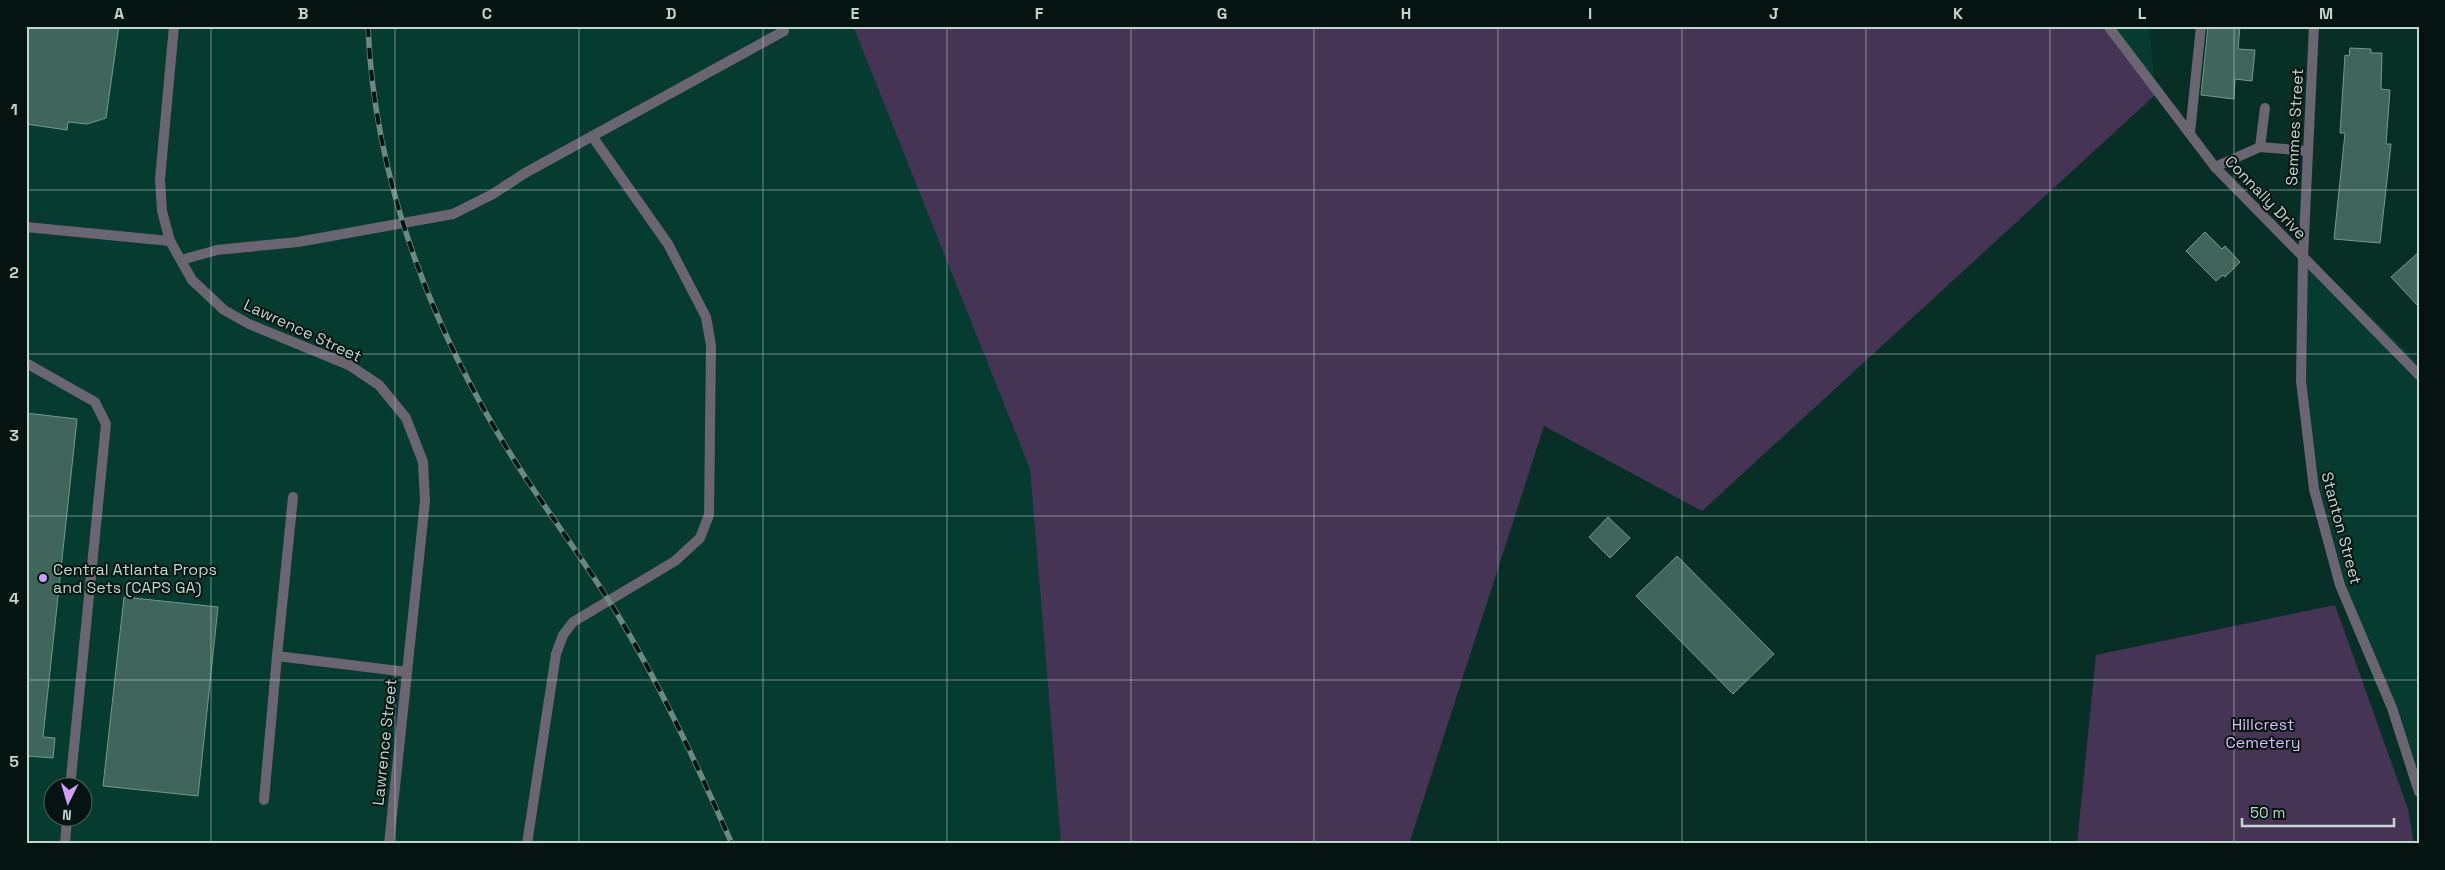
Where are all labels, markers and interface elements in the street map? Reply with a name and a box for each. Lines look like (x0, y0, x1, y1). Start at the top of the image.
text: A (114, 3, 124, 24)
text: B (298, 3, 308, 24)
text: C (482, 3, 492, 24)
text: D (666, 3, 676, 24)
text: E (851, 3, 860, 24)
text: F (1035, 3, 1044, 24)
text: G (1217, 3, 1227, 24)
text: H (1401, 3, 1411, 24)
text: I (1588, 3, 1592, 24)
text: J (1769, 3, 1779, 24)
text: K (1953, 3, 1963, 24)
text: L (2138, 3, 2147, 24)
text: M (2319, 3, 2333, 24)
street label: Semmes Street (2281, 68, 2308, 186)
text: 1 (10, 99, 18, 120)
street label: Connally Drive (2220, 151, 2311, 244)
text: 2 (9, 262, 19, 283)
street label: Lawrence Street (240, 294, 365, 367)
text: 3 (9, 425, 19, 446)
street label: Stanton Street (2316, 470, 2367, 587)
place label: Central Atlanta Props and Sets (CAPS GA) (53, 559, 217, 598)
marker: Central Atlanta Props and Sets (CAPS GA) (37, 572, 49, 584)
text: 4 (9, 588, 19, 609)
street label: Lawrence Street (367, 677, 402, 807)
park label: Hillcrest Cemetery (2225, 714, 2301, 753)
text: 5 (9, 751, 19, 772)
north arrow (42, 778, 92, 828)
scale bar (2242, 795, 2395, 827)
text: 50 m (2250, 803, 2285, 822)
text: N (61, 806, 72, 824)

